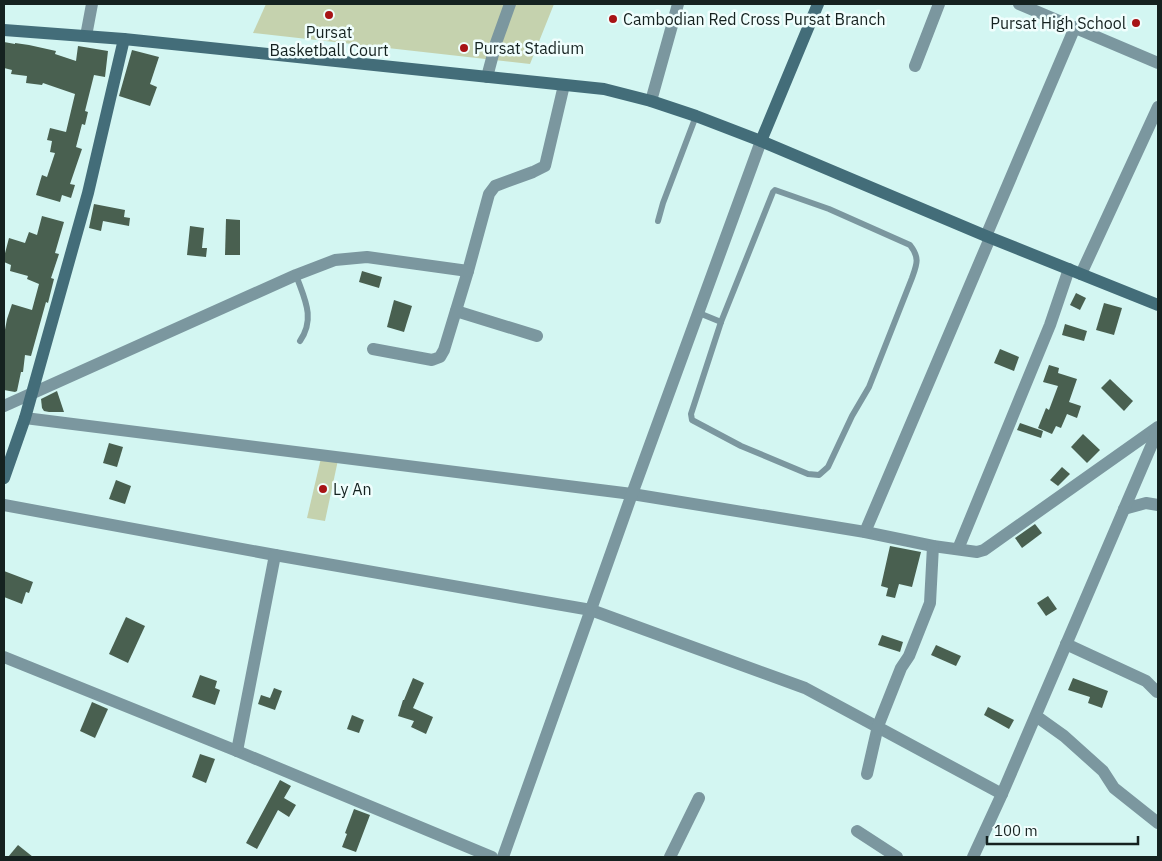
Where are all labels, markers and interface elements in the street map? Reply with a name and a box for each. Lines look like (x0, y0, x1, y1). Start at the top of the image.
marker: Pursat Basketball Court (323, 9, 335, 21)
place label: Cambodian Red Cross Pursat Branch (623, 9, 886, 29)
marker: Cambodian Red Cross Pursat Branch (607, 13, 619, 25)
place label: Pursat High School (990, 13, 1126, 33)
marker: Pursat High School (1130, 17, 1142, 29)
place label: Pursat Basketball Court (269, 22, 389, 60)
place label: Pursat Stadium (474, 38, 584, 58)
marker: Pursat Stadium (458, 42, 470, 54)
place label: Ly An (333, 479, 371, 499)
marker: Ly An (317, 483, 329, 495)
scale bar (987, 814, 1138, 846)
text: 100 m (994, 821, 1038, 840)

